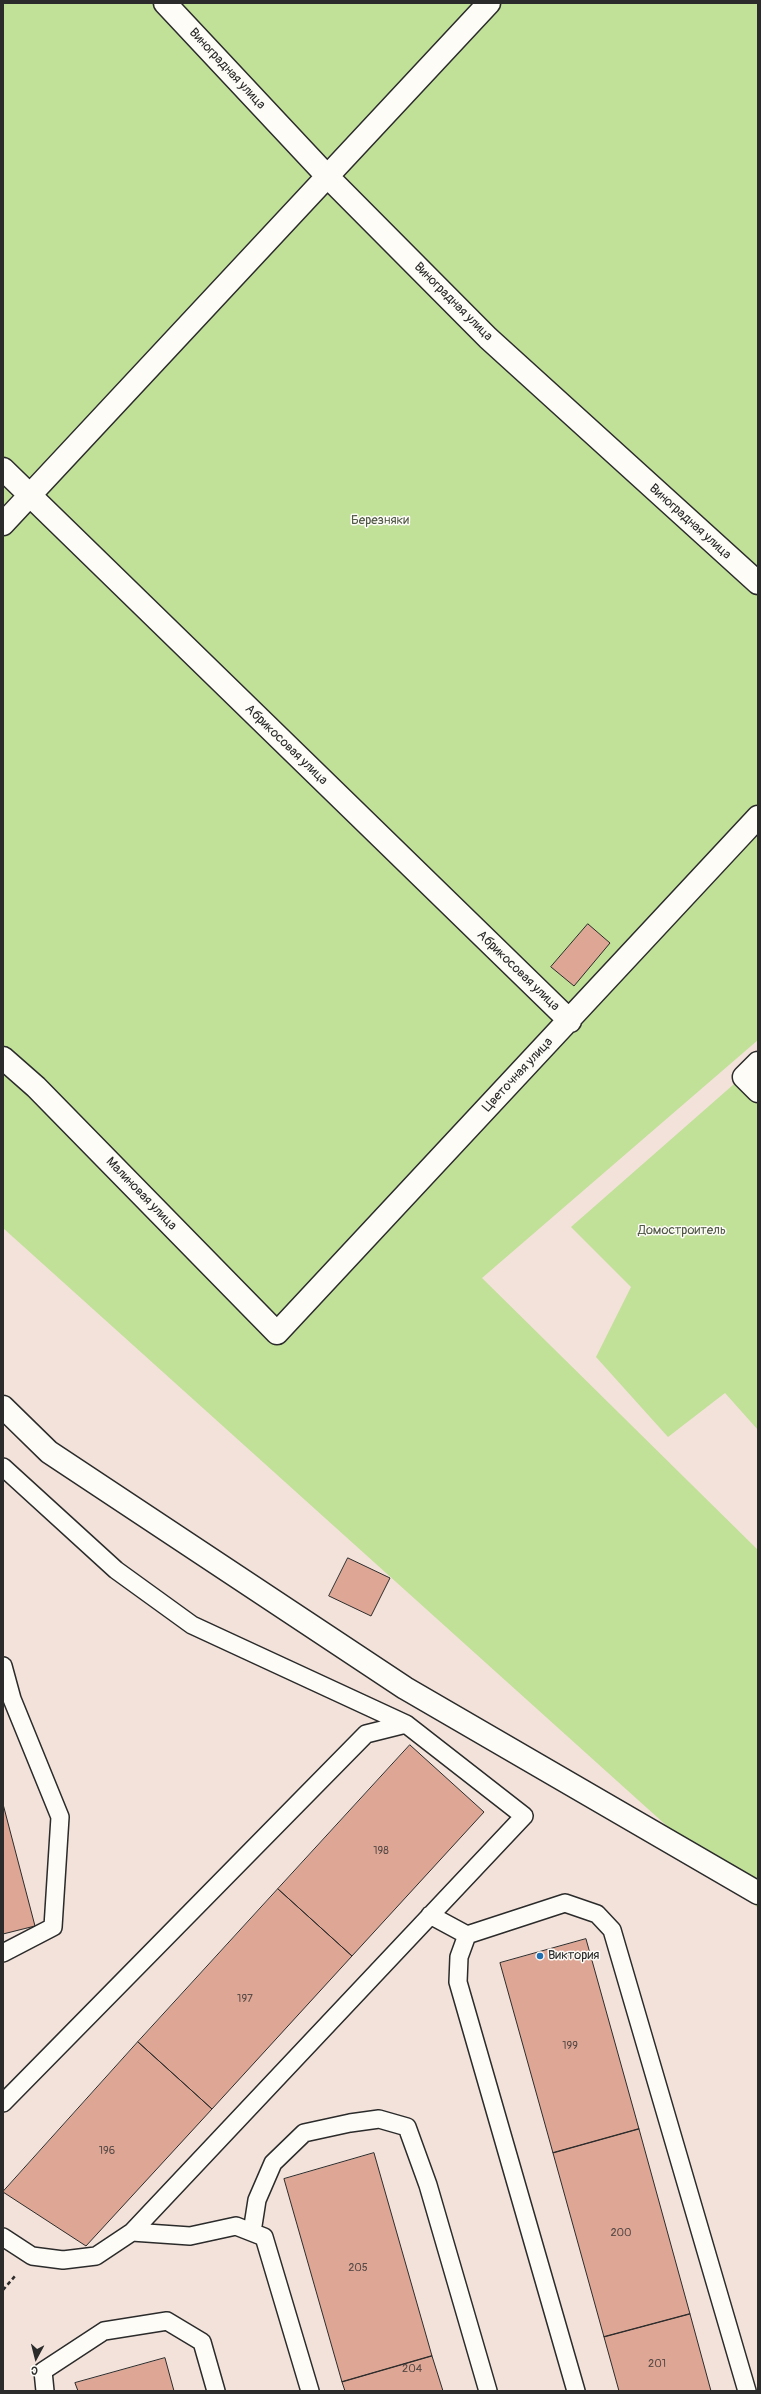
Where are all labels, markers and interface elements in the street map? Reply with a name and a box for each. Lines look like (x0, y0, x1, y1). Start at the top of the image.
street label: Виноградная улица (186, 25, 268, 113)
street label: Виноградная улица (410, 259, 496, 345)
street label: Виноградная улица (646, 481, 734, 563)
park label: Березняки (351, 513, 409, 529)
street label: Абрикосовая улица (241, 702, 331, 788)
street label: Абрикосовая улица (473, 928, 563, 1014)
street label: Цветочная улица (480, 1035, 556, 1115)
street label: Малиновая улица (102, 1154, 180, 1234)
park label: Домостроитель (638, 1223, 726, 1239)
house number: 198 (373, 1844, 389, 1858)
place label: Виктория (548, 1948, 599, 1964)
marker: Виктория (535, 1951, 545, 1961)
house number: 197 (237, 1992, 253, 2006)
house number: 199 (562, 2039, 578, 2053)
house number: 196 (99, 2144, 115, 2158)
house number: 200 (610, 2226, 632, 2240)
house number: 205 (348, 2261, 368, 2275)
north arrow (16, 2338, 56, 2378)
house number: 201 (648, 2357, 666, 2371)
house number: 204 (402, 2362, 422, 2376)
text: С (30, 2364, 39, 2377)

